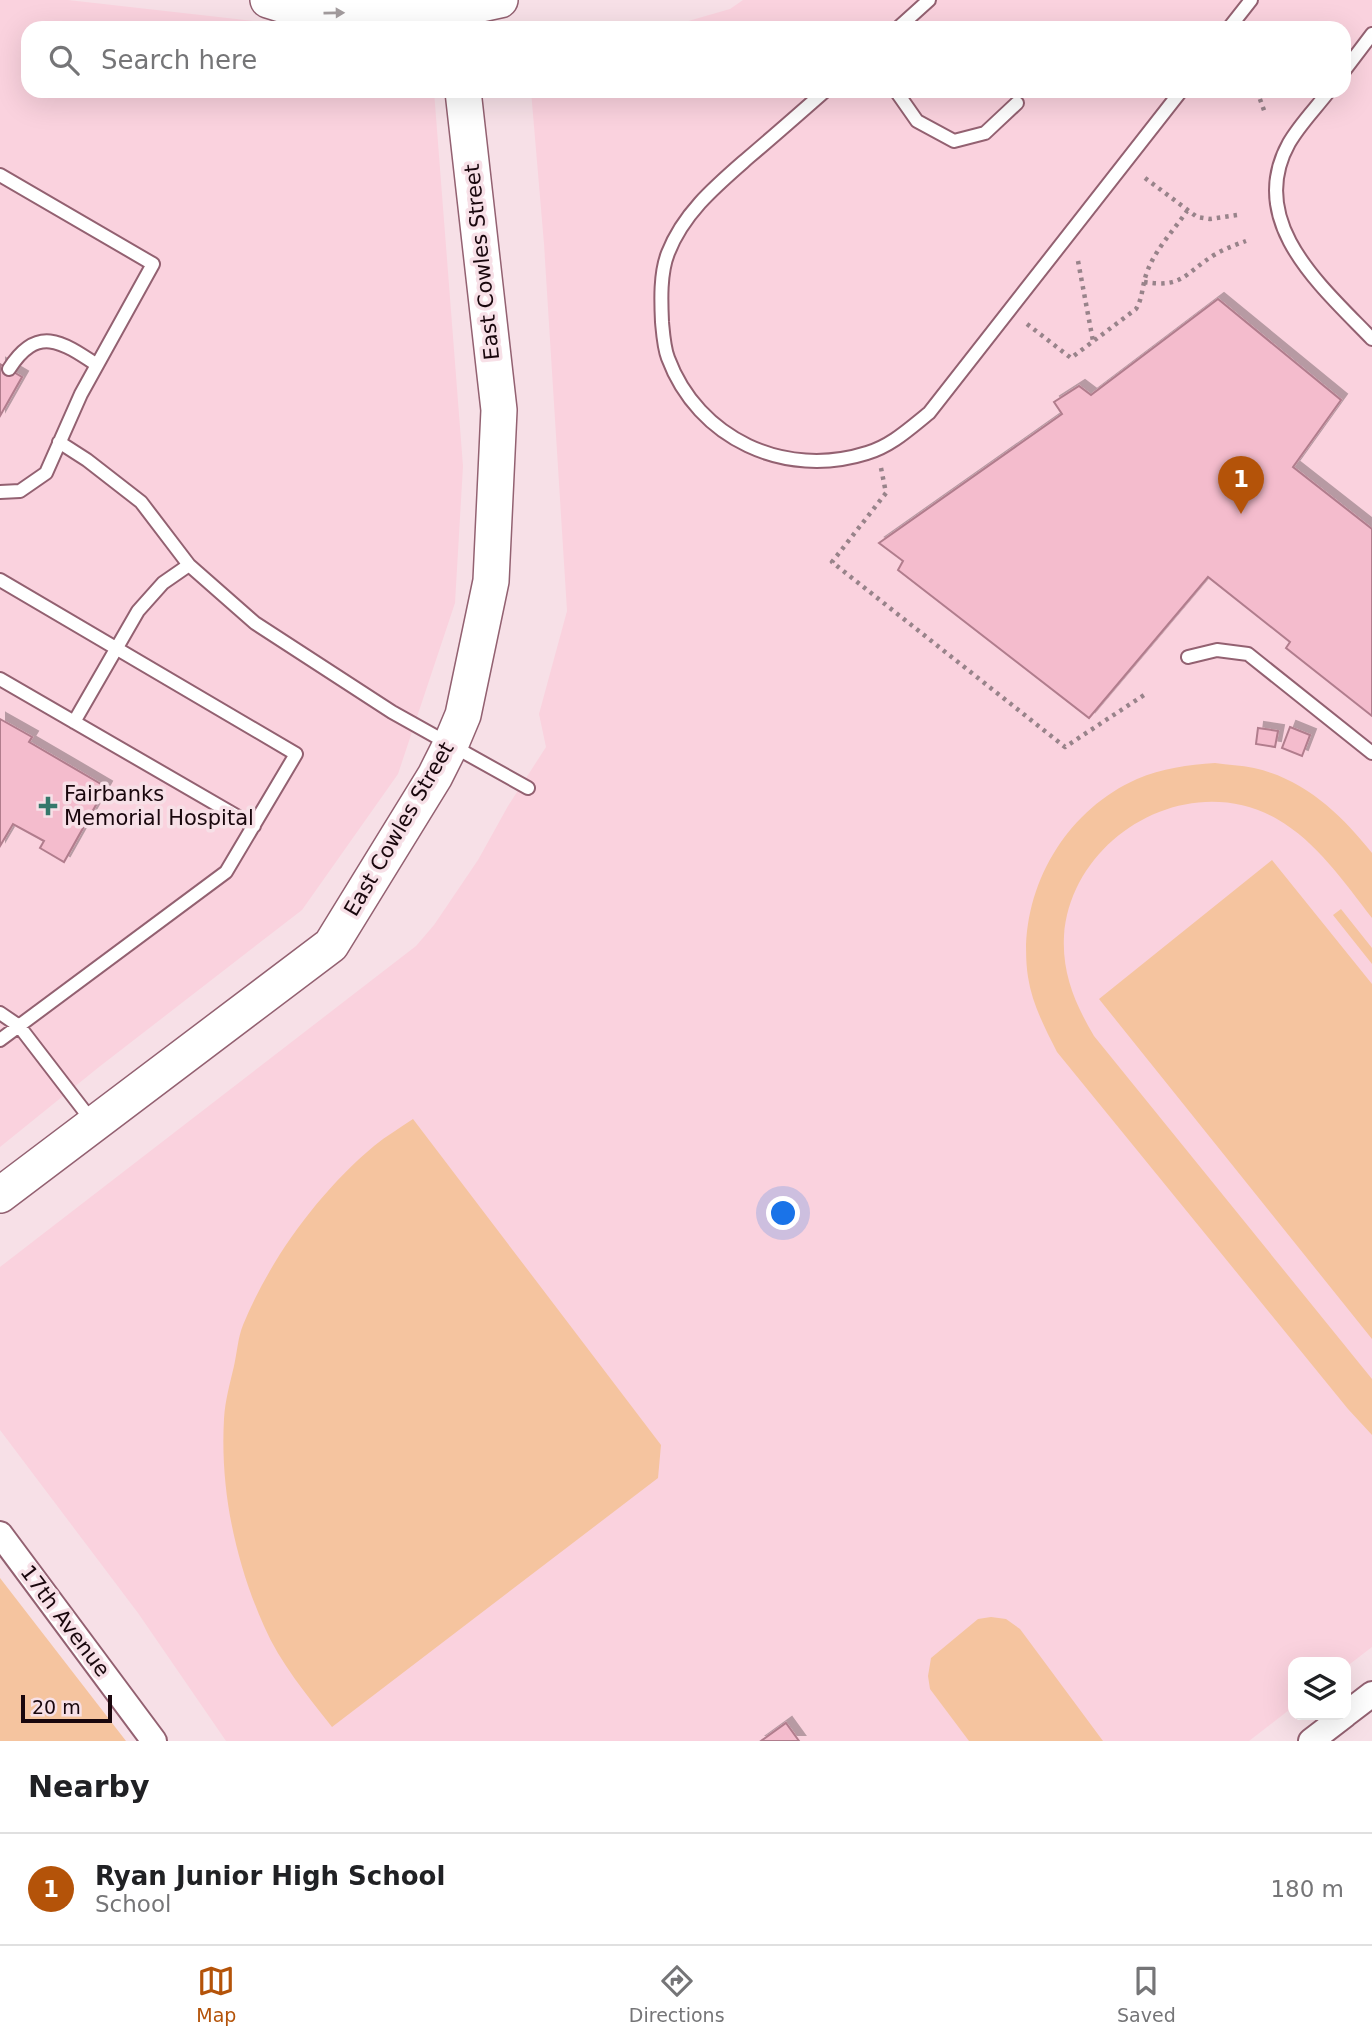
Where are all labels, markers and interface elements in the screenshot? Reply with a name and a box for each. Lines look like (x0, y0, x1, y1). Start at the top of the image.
one-way arrow (323, 7, 345, 19)
search box (21, 21, 1351, 98)
icon: search (45, 41, 83, 79)
text: Search here (101, 45, 257, 75)
street label: East Cowles Street (460, 163, 504, 361)
pin: 1 (1218, 456, 1264, 514)
street label: East Cowles Street (339, 738, 459, 920)
place label: Fairbanks Memorial Hospital (64, 782, 254, 830)
marker: Fairbanks Memorial Hospital (38, 796, 58, 816)
your location (766, 1196, 800, 1230)
street label: 17th Avenue (15, 1561, 115, 1681)
map controls (1288, 1657, 1351, 1720)
button: layers (1288, 1657, 1351, 1720)
scale bar (21, 1692, 112, 1724)
text: 20 m (32, 1696, 81, 1718)
text: Nearby (28, 1769, 150, 1804)
text: Ryan Junior High School (95, 1861, 445, 1891)
text: 1 (43, 1876, 59, 1902)
text: 180 m (1270, 1876, 1344, 1902)
text: School (95, 1891, 171, 1917)
tab: Map (196, 1962, 236, 2026)
tab: Directions (629, 1962, 725, 2026)
tab: Saved (1117, 1962, 1176, 2026)

